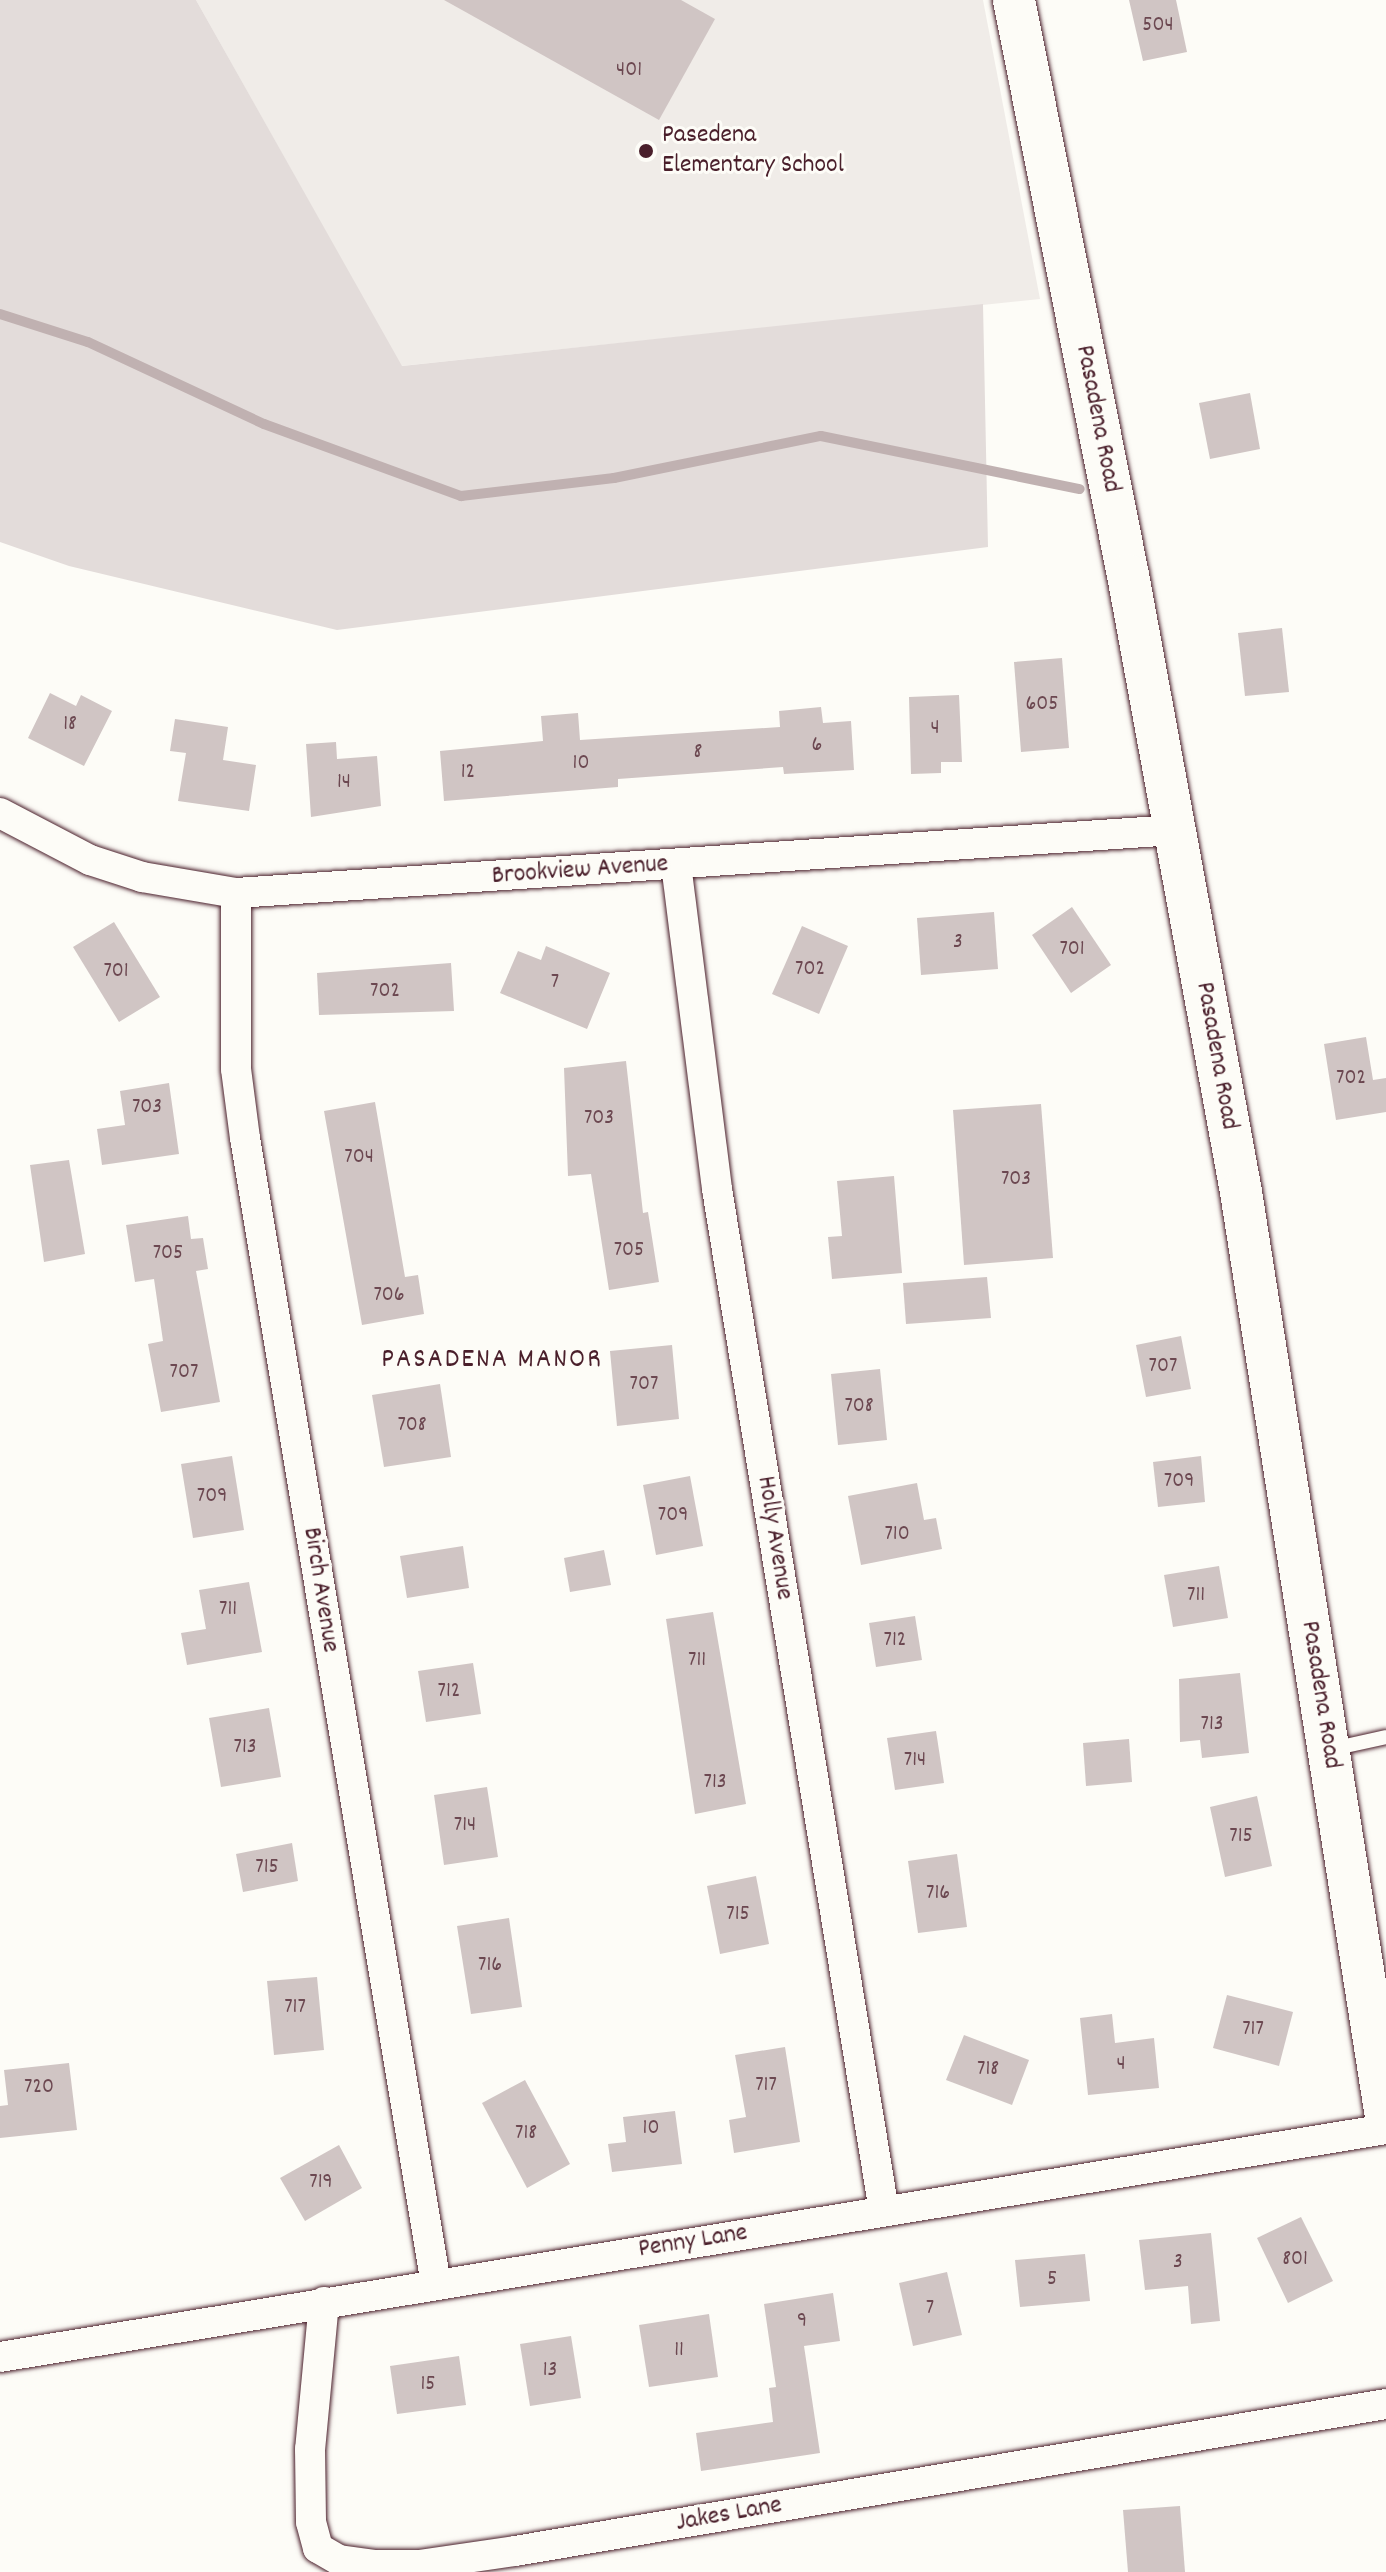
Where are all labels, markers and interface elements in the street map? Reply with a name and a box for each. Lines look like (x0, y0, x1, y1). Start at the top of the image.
house number: 504 (1142, 13, 1174, 39)
house number: 401 (616, 58, 642, 84)
place label: Pasedena Elementary School (662, 120, 844, 182)
marker: Pasedena Elementary School (637, 142, 655, 160)
street label: Pasadena Road (1067, 343, 1127, 495)
house number: 605 (1026, 692, 1058, 718)
house number: 18 (63, 712, 77, 738)
house number: 4 (930, 716, 940, 742)
house number: 6 (812, 733, 822, 759)
house number: 8 (694, 740, 702, 766)
house number: 10 (573, 751, 589, 777)
house number: 12 (461, 760, 475, 786)
house number: 14 (337, 770, 351, 796)
street label: Brookview Avenue (491, 849, 669, 893)
house number: 3 (953, 930, 963, 956)
house number: 701 (1059, 937, 1085, 963)
house number: 702 (795, 957, 825, 983)
house number: 701 (103, 959, 129, 985)
house number: 7 (551, 970, 559, 996)
house number: 702 (370, 979, 400, 1005)
street label: Pasadena Road (1188, 980, 1244, 1132)
house number: 702 (1336, 1066, 1366, 1092)
house number: 703 (132, 1095, 162, 1121)
house number: 703 (584, 1106, 614, 1132)
house number: 704 (344, 1145, 374, 1171)
house number: 703 (1001, 1167, 1031, 1193)
house number: 705 (614, 1238, 644, 1264)
house number: 705 (153, 1241, 183, 1267)
house number: 706 (373, 1283, 405, 1309)
district label: PASADENA MANOR (381, 1344, 603, 1378)
house number: 707 (1149, 1354, 1177, 1380)
house number: 707 (170, 1360, 198, 1386)
house number: 707 (630, 1372, 658, 1398)
house number: 708 (844, 1394, 874, 1420)
house number: 708 (397, 1413, 427, 1439)
house number: 709 (1164, 1469, 1194, 1495)
street label: Holly Avenue (749, 1474, 799, 1602)
house number: 709 (197, 1484, 227, 1510)
house number: 709 (658, 1503, 688, 1529)
house number: 710 (884, 1522, 910, 1548)
street label: Birch Avenue (295, 1525, 345, 1655)
house number: 711 (1187, 1583, 1205, 1609)
house number: 711 (219, 1597, 237, 1623)
street label: Pasadena Road (1293, 1619, 1347, 1771)
house number: 712 (884, 1628, 906, 1654)
house number: 711 (688, 1648, 706, 1674)
house number: 712 (438, 1679, 460, 1705)
house number: 713 (1200, 1712, 1224, 1738)
house number: 713 (233, 1735, 257, 1761)
house number: 714 (904, 1748, 926, 1774)
house number: 713 (703, 1770, 727, 1796)
house number: 714 (454, 1813, 476, 1839)
house number: 715 (1229, 1824, 1253, 1850)
house number: 715 (255, 1855, 279, 1881)
house number: 716 (926, 1881, 950, 1907)
house number: 715 (726, 1902, 750, 1928)
house number: 716 (478, 1953, 502, 1979)
house number: 717 (284, 1995, 306, 2021)
house number: 717 (1242, 2017, 1264, 2043)
house number: 4 (1116, 2052, 1126, 2078)
house number: 718 (977, 2057, 999, 2083)
house number: 717 (755, 2073, 777, 2099)
house number: 720 (24, 2075, 54, 2101)
house number: 10 (643, 2116, 659, 2142)
house number: 718 (515, 2121, 537, 2147)
house number: 719 (309, 2170, 333, 2196)
street label: Penny Lane (636, 2218, 750, 2266)
house number: 801 (1282, 2247, 1308, 2273)
house number: 3 (1173, 2250, 1183, 2276)
house number: 5 (1047, 2267, 1057, 2293)
house number: 7 (926, 2296, 934, 2322)
house number: 9 (797, 2309, 807, 2335)
house number: 11 (674, 2338, 684, 2364)
house number: 13 (543, 2358, 557, 2384)
house number: 15 (420, 2372, 436, 2398)
street label: Jakes Lane (674, 2490, 784, 2540)

